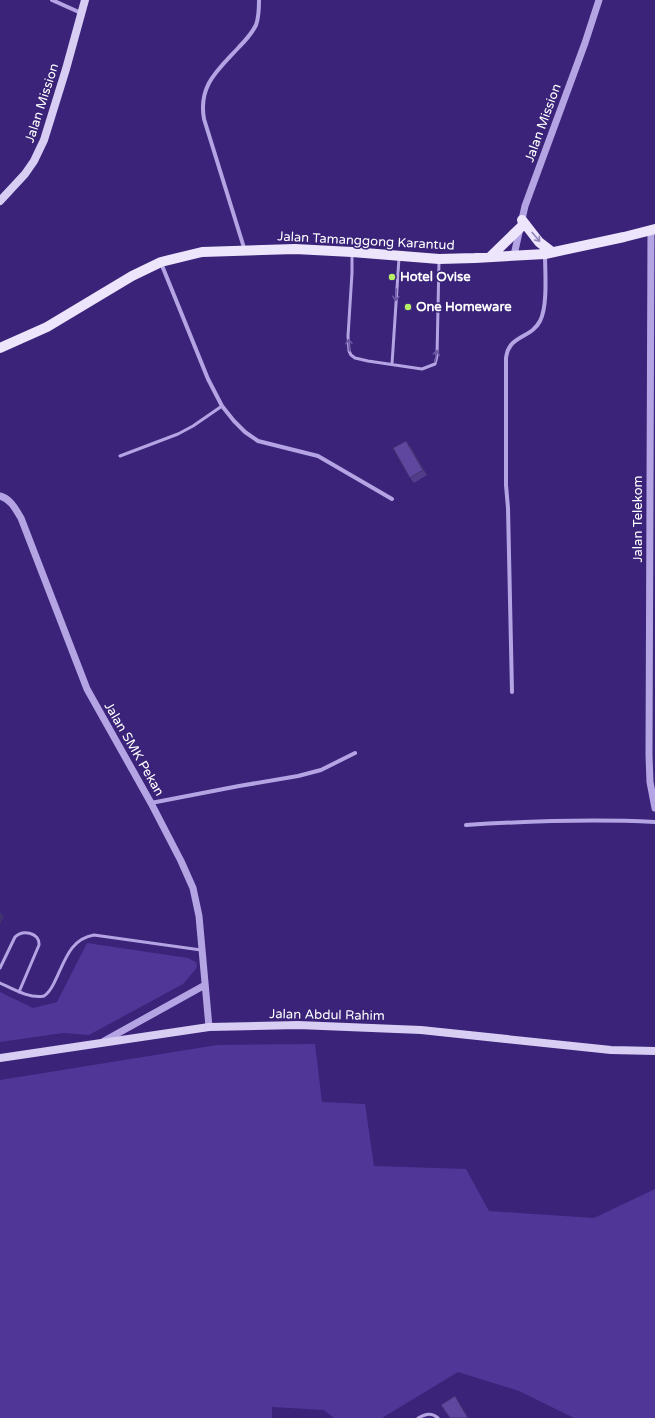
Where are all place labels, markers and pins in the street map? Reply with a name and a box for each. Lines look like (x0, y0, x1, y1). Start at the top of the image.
place label: Hotel Ovise (400, 269, 471, 285)
marker: Hotel Ovise (387, 272, 397, 282)
place label: One Homeware (416, 299, 512, 315)
marker: One Homeware (403, 302, 413, 312)

